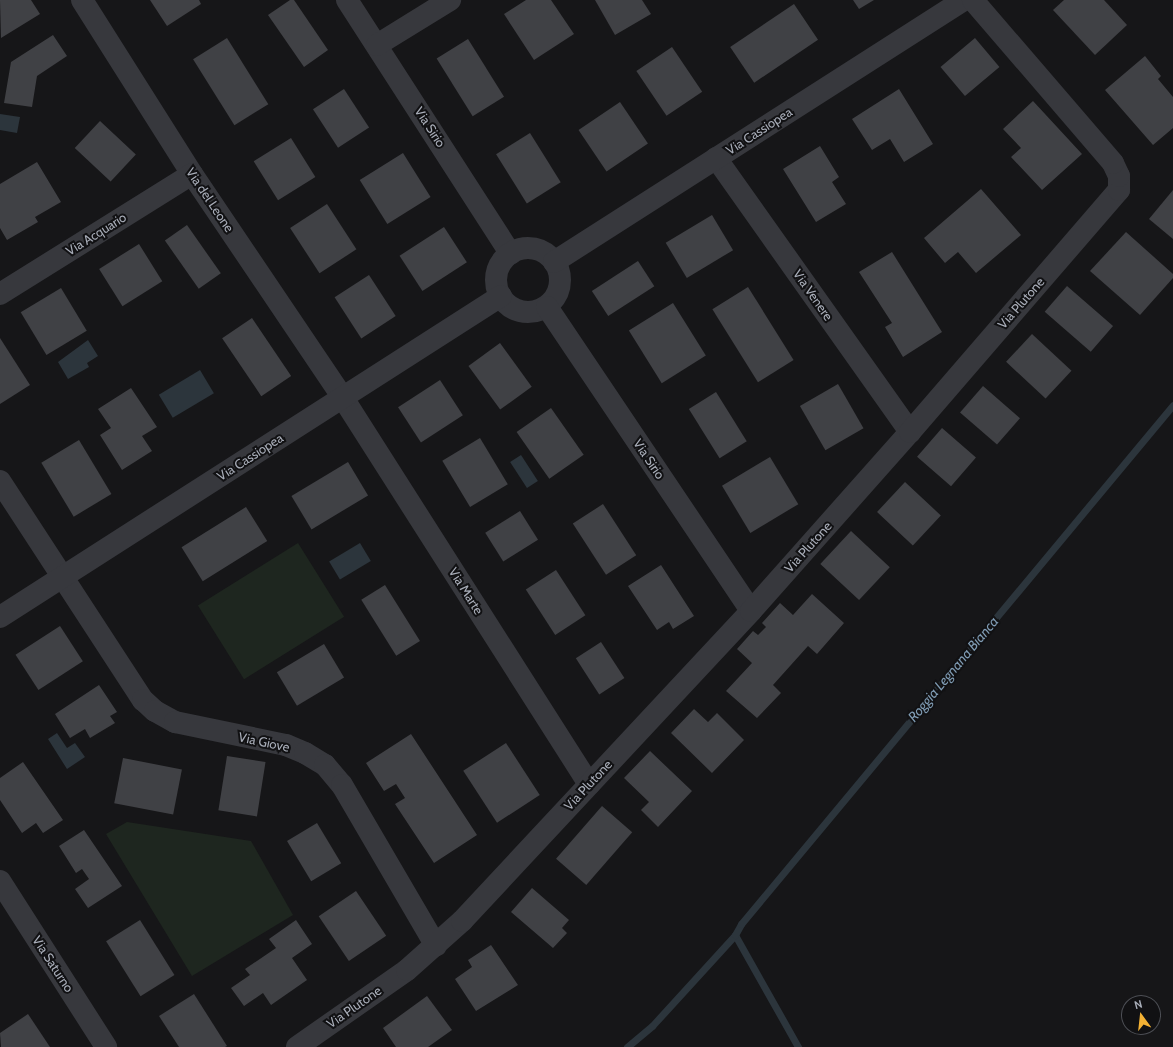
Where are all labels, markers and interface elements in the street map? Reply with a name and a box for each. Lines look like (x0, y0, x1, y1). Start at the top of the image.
street label: Via Sirio (411, 104, 449, 150)
street label: Via Cassiopea (723, 104, 795, 158)
street label: Via del Leone (183, 165, 237, 235)
street label: Via Acquario (63, 209, 129, 259)
street label: Via Venere (790, 266, 836, 324)
street label: Via Plutone (994, 274, 1048, 332)
street label: Via Cassiopea (214, 430, 286, 484)
street label: Via Sirio (630, 436, 668, 482)
street label: Via Plutone (781, 518, 835, 576)
street label: Via Marte (446, 565, 486, 617)
water label: Roggia Legnana Bianca (904, 613, 1002, 725)
street label: Via Giove (237, 729, 291, 755)
street label: Via Plutone (561, 757, 615, 813)
street label: Via Saturno (29, 933, 77, 995)
street label: Via Plutone (324, 983, 384, 1031)
north arrow (1121, 995, 1161, 1035)
text: N (1133, 997, 1144, 1012)

